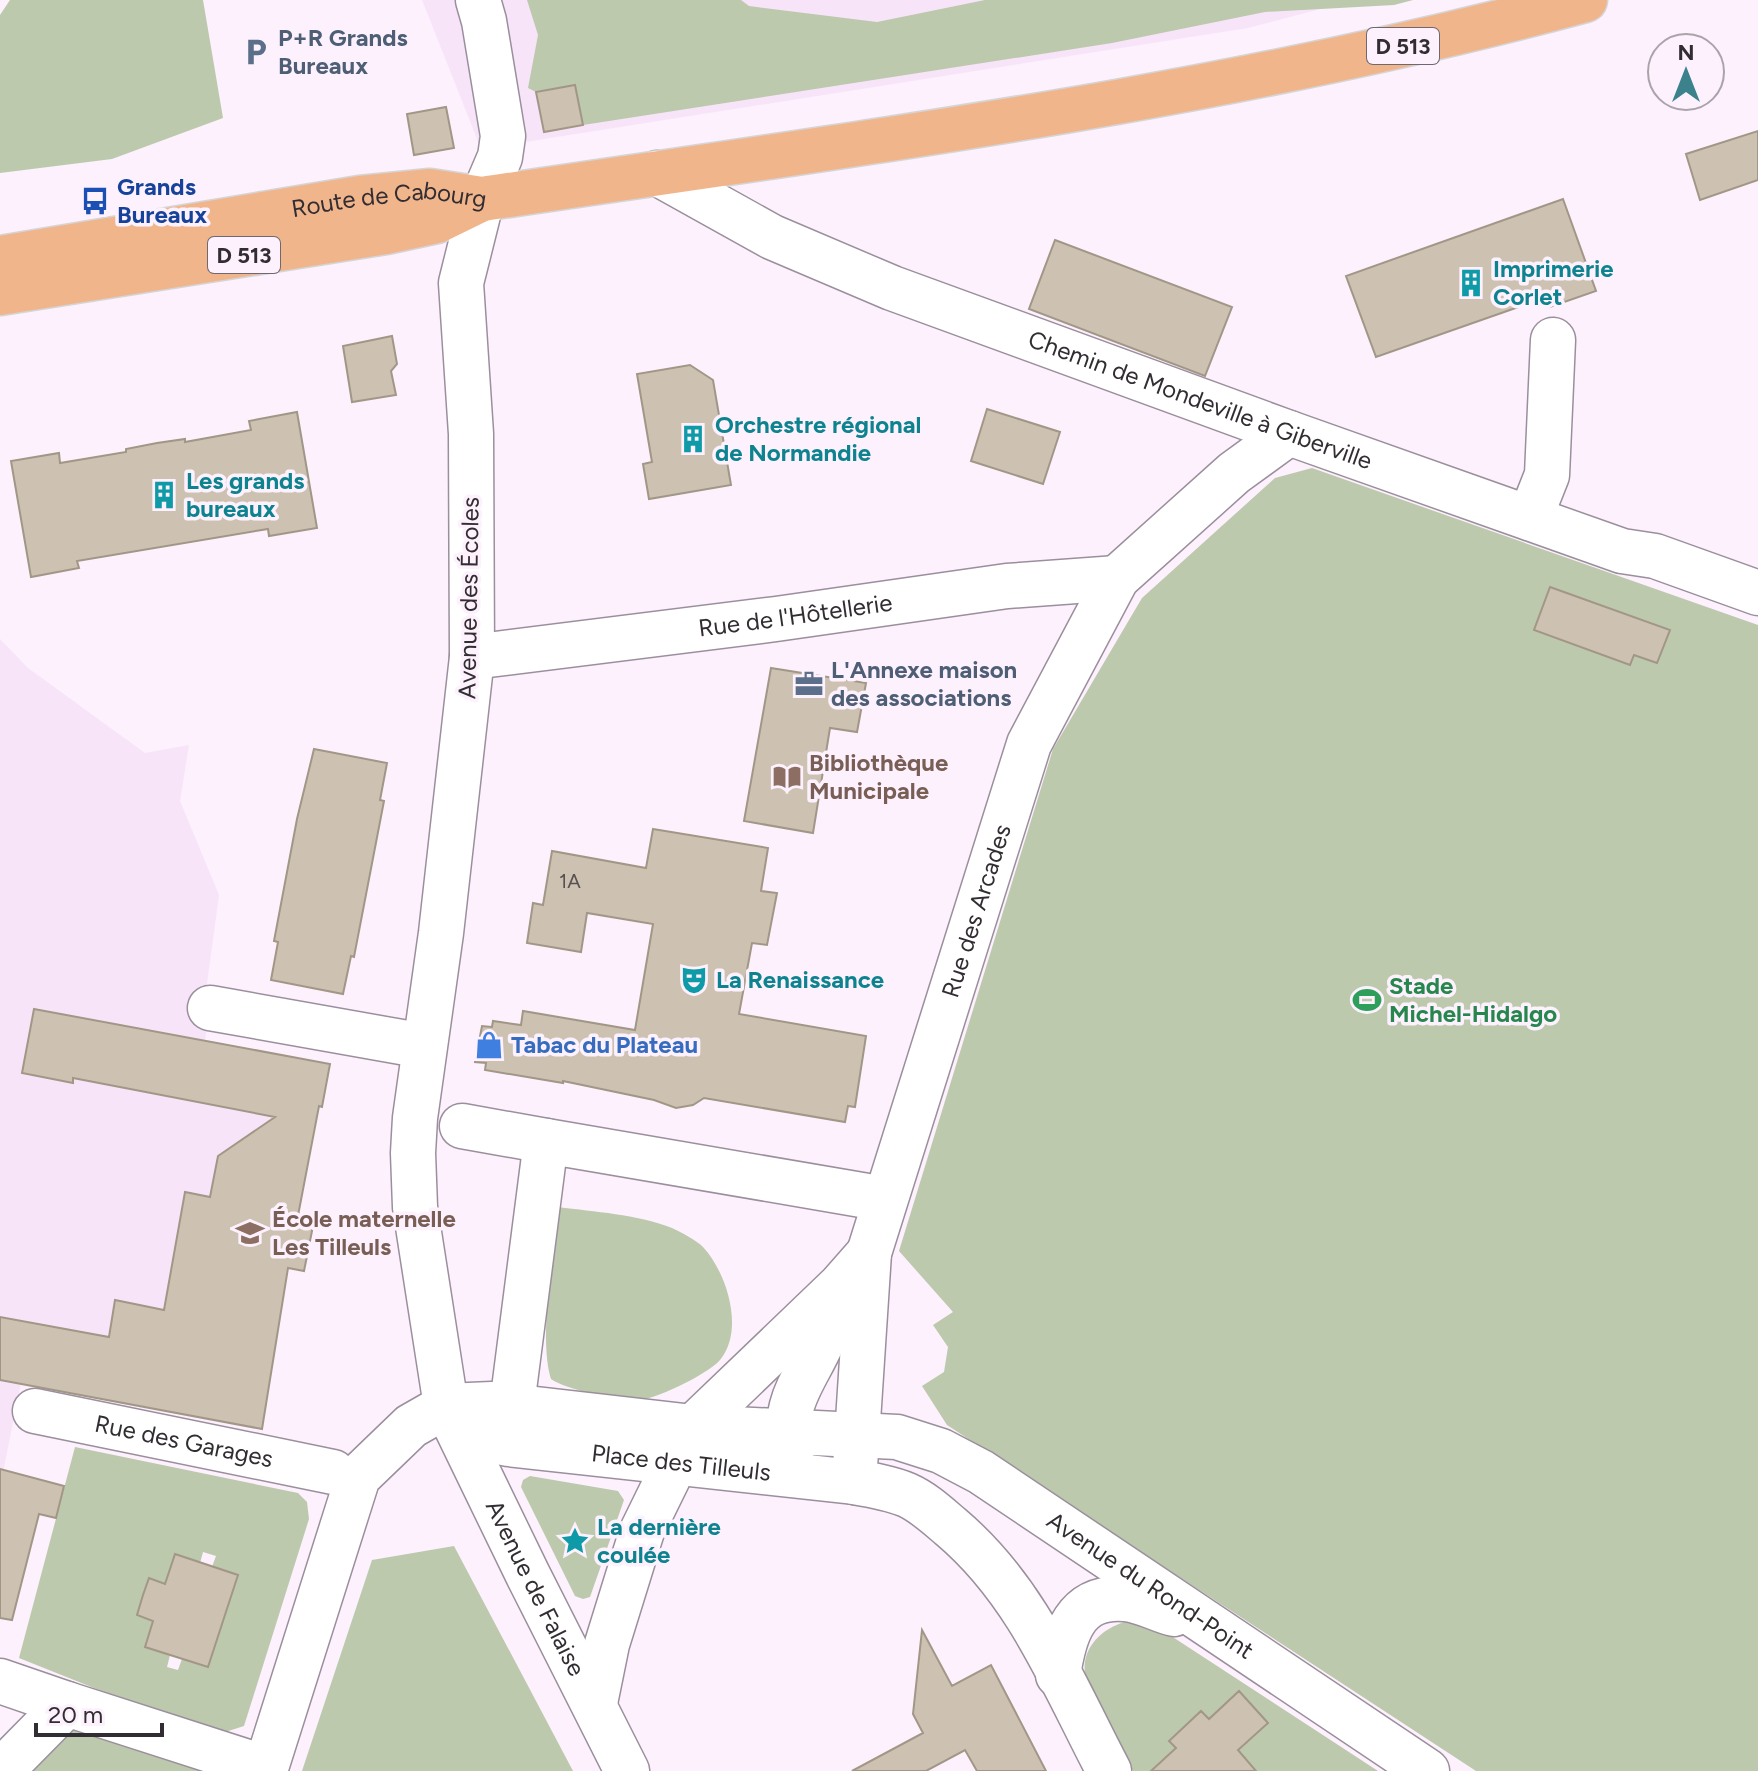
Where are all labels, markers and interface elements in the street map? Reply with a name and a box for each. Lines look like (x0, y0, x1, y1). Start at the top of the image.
place label: P+R Grands Bureaux (278, 23, 408, 80)
road number: D 513 (1367, 28, 1439, 64)
north arrow (1646, 32, 1726, 112)
parking icon: P+R Grands Bureaux (241, 37, 271, 67)
text: N (1677, 39, 1695, 66)
place label: Grands Bureaux (117, 172, 207, 229)
street label: Route de Cabourg (289, 175, 489, 223)
bus stop icon: Grands Bureaux (80, 186, 110, 216)
road number: D 513 (208, 237, 280, 273)
place label: Imprimerie Corlet (1493, 254, 1614, 311)
building icon: Imprimerie Corlet (1456, 268, 1486, 298)
street label: Chemin de Mondeville à Giberville (1025, 324, 1376, 475)
place label: Orchestre régional de Normandie (715, 410, 921, 467)
building icon: Orchestre régional de Normandie (678, 424, 708, 454)
place label: Les grands bureaux (186, 466, 305, 523)
building icon: Les grands bureaux (149, 480, 179, 510)
street label: Avenue des Écoles (452, 497, 485, 699)
street label: Rue de l'Hôtellerie (697, 588, 894, 643)
place label: L'Annexe maison des associations (831, 655, 1017, 712)
office icon: L'Annexe maison des associations (794, 669, 824, 699)
place label: Bibliothèque Municipale (809, 748, 948, 805)
library icon: Bibliothèque Municipale (772, 762, 802, 792)
street label: Rue des Arcades (935, 821, 1017, 1001)
house number: 1A (559, 869, 581, 893)
theatre icon: La Renaissance (679, 965, 709, 995)
place label: La Renaissance (716, 965, 884, 994)
place label: Stade Michel-Hidalgo (1389, 971, 1557, 1028)
sports icon: Stade Michel-Hidalgo (1352, 985, 1382, 1015)
shop icon: Tabac du Plateau (474, 1030, 504, 1060)
place label: Tabac du Plateau (511, 1030, 698, 1059)
place label: École maternelle Les Tilleuls (272, 1204, 456, 1261)
school or university icon: École maternelle Les Tilleuls (235, 1218, 265, 1248)
street label: Rue des Garages (92, 1409, 276, 1473)
street label: Place des Tilleuls (590, 1438, 772, 1487)
street label: Avenue de Falaise (480, 1495, 592, 1681)
street label: Avenue du Rond-Point (1042, 1505, 1259, 1665)
place label: La dernière coulée (597, 1512, 721, 1569)
place icon: La dernière coulée (560, 1526, 590, 1556)
scale bar (36, 1687, 162, 1737)
text: 20 m (48, 1700, 103, 1729)

